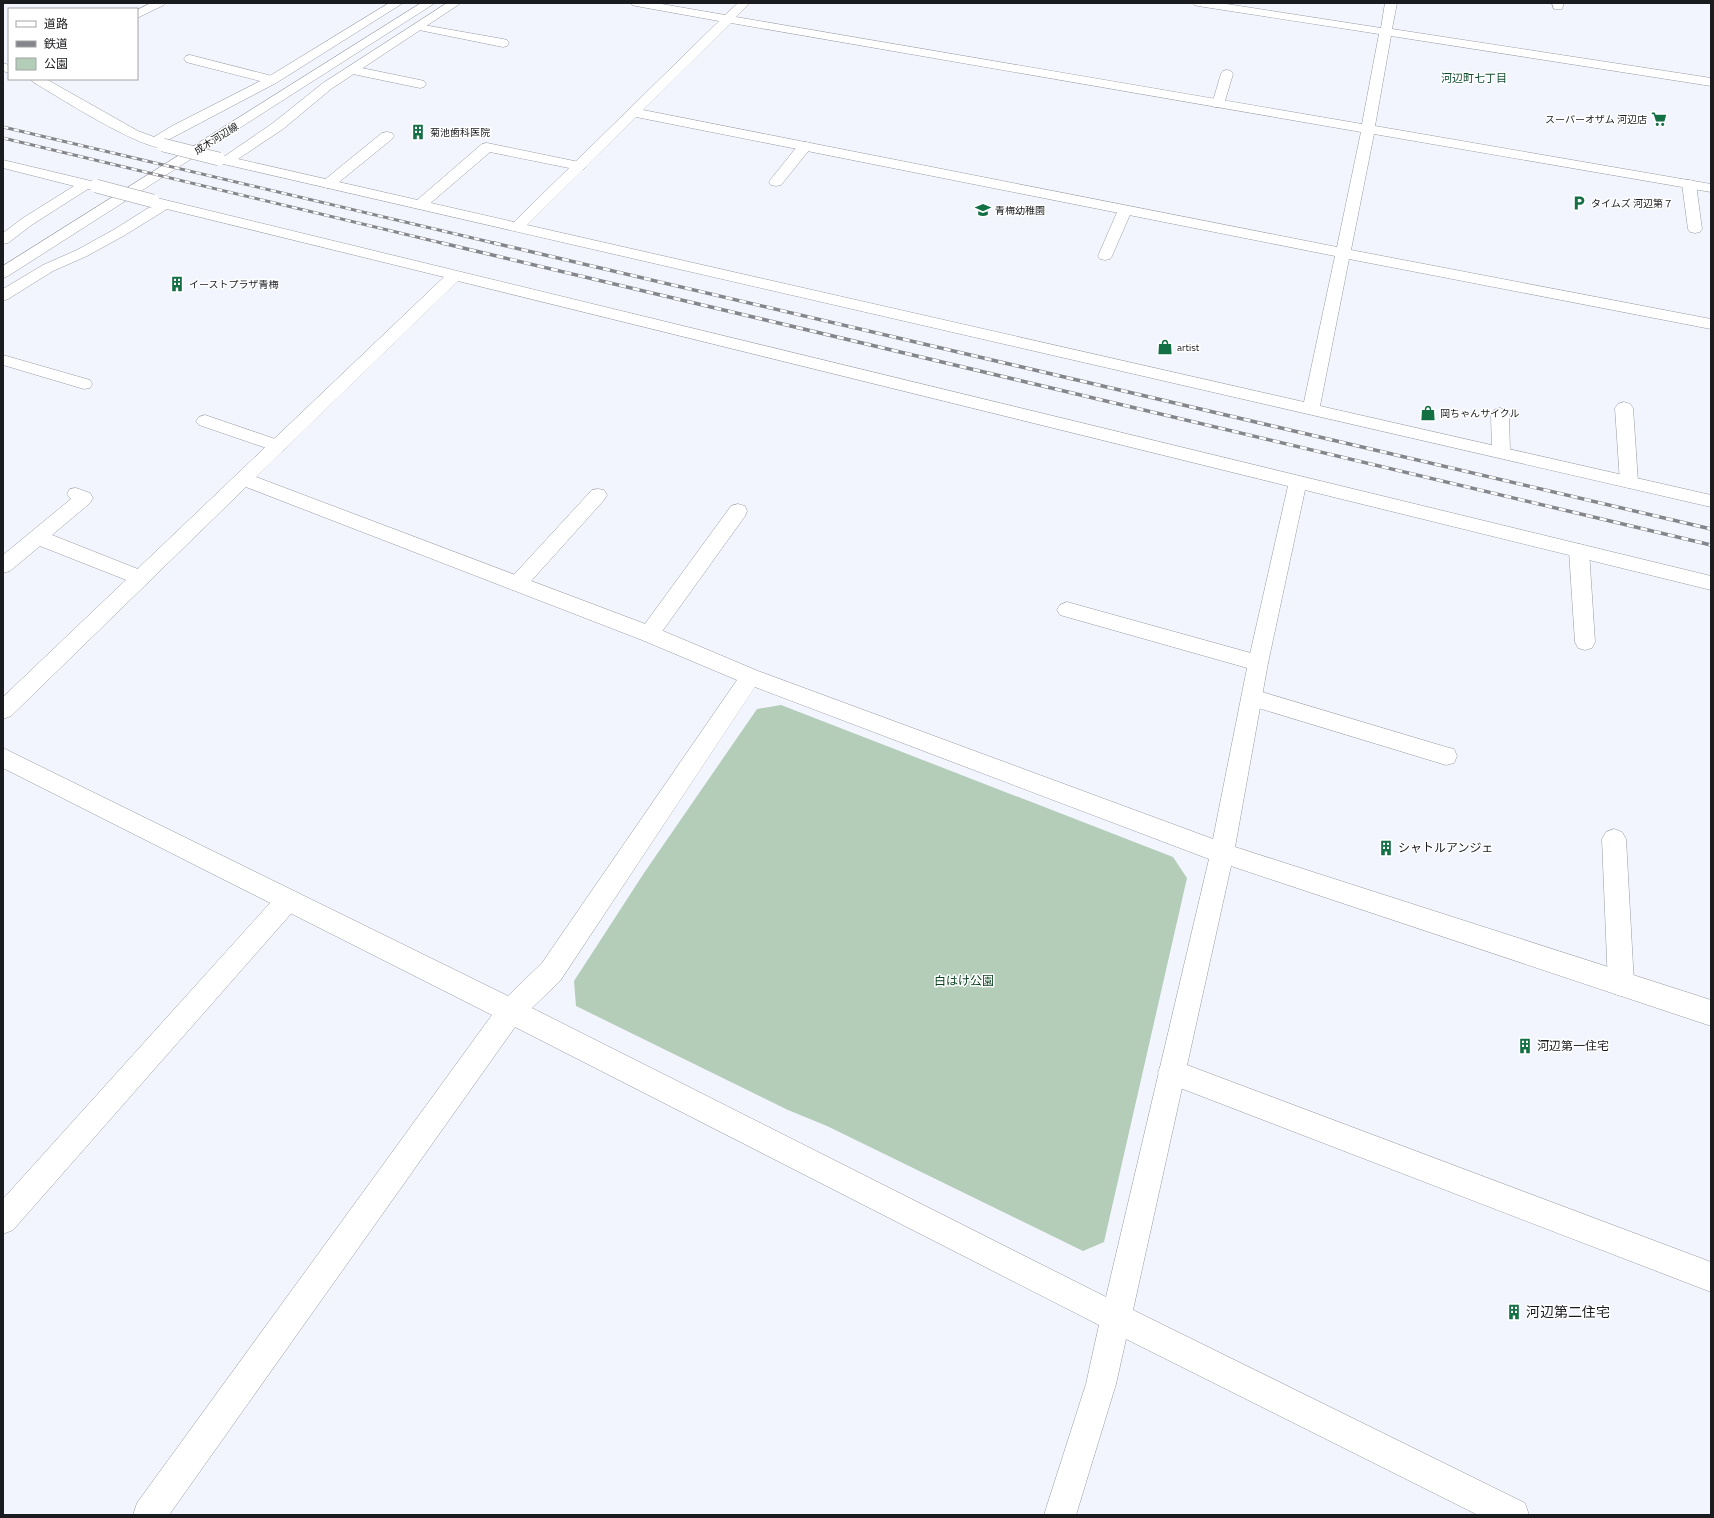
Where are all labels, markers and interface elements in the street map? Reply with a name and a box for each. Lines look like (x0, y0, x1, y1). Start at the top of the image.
legend (8, 8, 138, 80)
text: 道路 (44, 14, 68, 33)
text: 鉄道 (44, 34, 68, 53)
text: 公園 (44, 54, 68, 73)
district label: 河辺町七丁目 (1441, 70, 1507, 86)
supermarket icon: スーパーオザム 河辺店 (1650, 110, 1668, 128)
place label: スーパーオザム 河辺店 (1545, 112, 1647, 127)
street label: 成木河辺線 (191, 119, 241, 158)
building icon: 菊池歯科医院 (409, 123, 427, 141)
place label: 菊池歯科医院 (430, 125, 490, 140)
parking icon: タイムズ 河辺第７ (1570, 194, 1588, 212)
place label: タイムズ 河辺第７ (1591, 196, 1673, 211)
school or university icon: 青梅幼稚園 (974, 201, 992, 219)
place label: 青梅幼稚園 (995, 203, 1045, 218)
building icon: イーストプラザ青梅 (168, 275, 186, 293)
place label: イーストプラザ青梅 (189, 277, 279, 292)
shop icon: artist (1156, 338, 1174, 356)
place label: artist (1177, 340, 1200, 355)
shop icon: 岡ちゃんサイクル (1419, 404, 1437, 422)
place label: 岡ちゃんサイクル (1440, 406, 1520, 421)
place label: シャトルアンジェ (1398, 838, 1494, 857)
building icon: シャトルアンジェ (1377, 839, 1395, 857)
park label: 白はけ公園 (934, 971, 994, 990)
place label: 河辺第一住宅 (1537, 1036, 1609, 1055)
building icon: 河辺第一住宅 (1516, 1037, 1534, 1055)
place label: 河辺第二住宅 (1526, 1301, 1610, 1322)
building icon: 河辺第二住宅 (1505, 1303, 1523, 1321)

